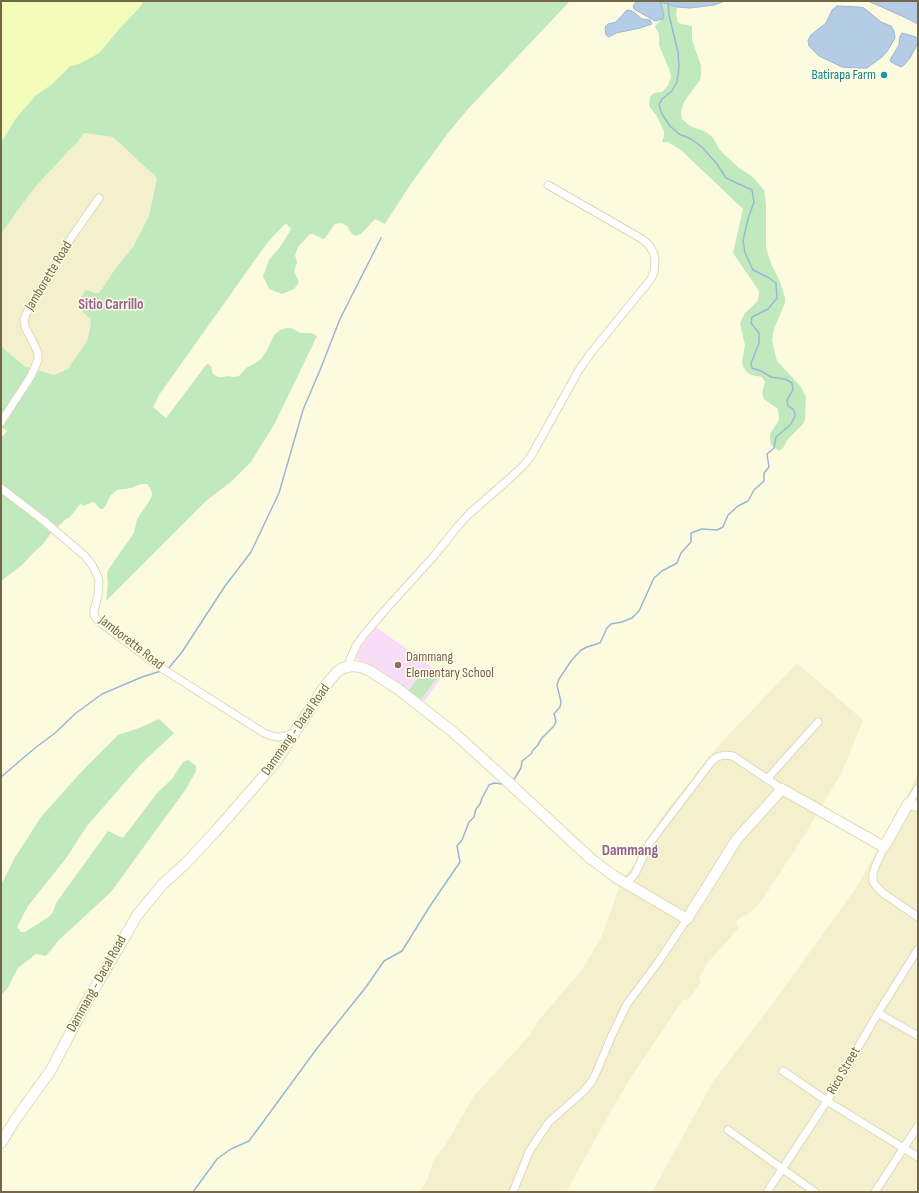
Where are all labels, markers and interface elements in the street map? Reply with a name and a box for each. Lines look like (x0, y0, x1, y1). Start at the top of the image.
place label: Batirapa Farm (811, 67, 876, 83)
marker: Batirapa Farm (879, 70, 889, 80)
street label: Jamborette Road (22, 238, 76, 314)
district label: Sitio Carrillo (78, 296, 144, 314)
street label: Jamborette Road (95, 612, 167, 674)
place label: Dammang Elementary School (406, 649, 494, 682)
marker: Dammang Elementary School (393, 660, 403, 670)
street label: Dammang - Dacal Road (258, 681, 334, 779)
district label: Dammang (602, 841, 658, 861)
street label: Dammang - Dacal Road (64, 933, 130, 1035)
street label: Rico Street (824, 1044, 864, 1098)

